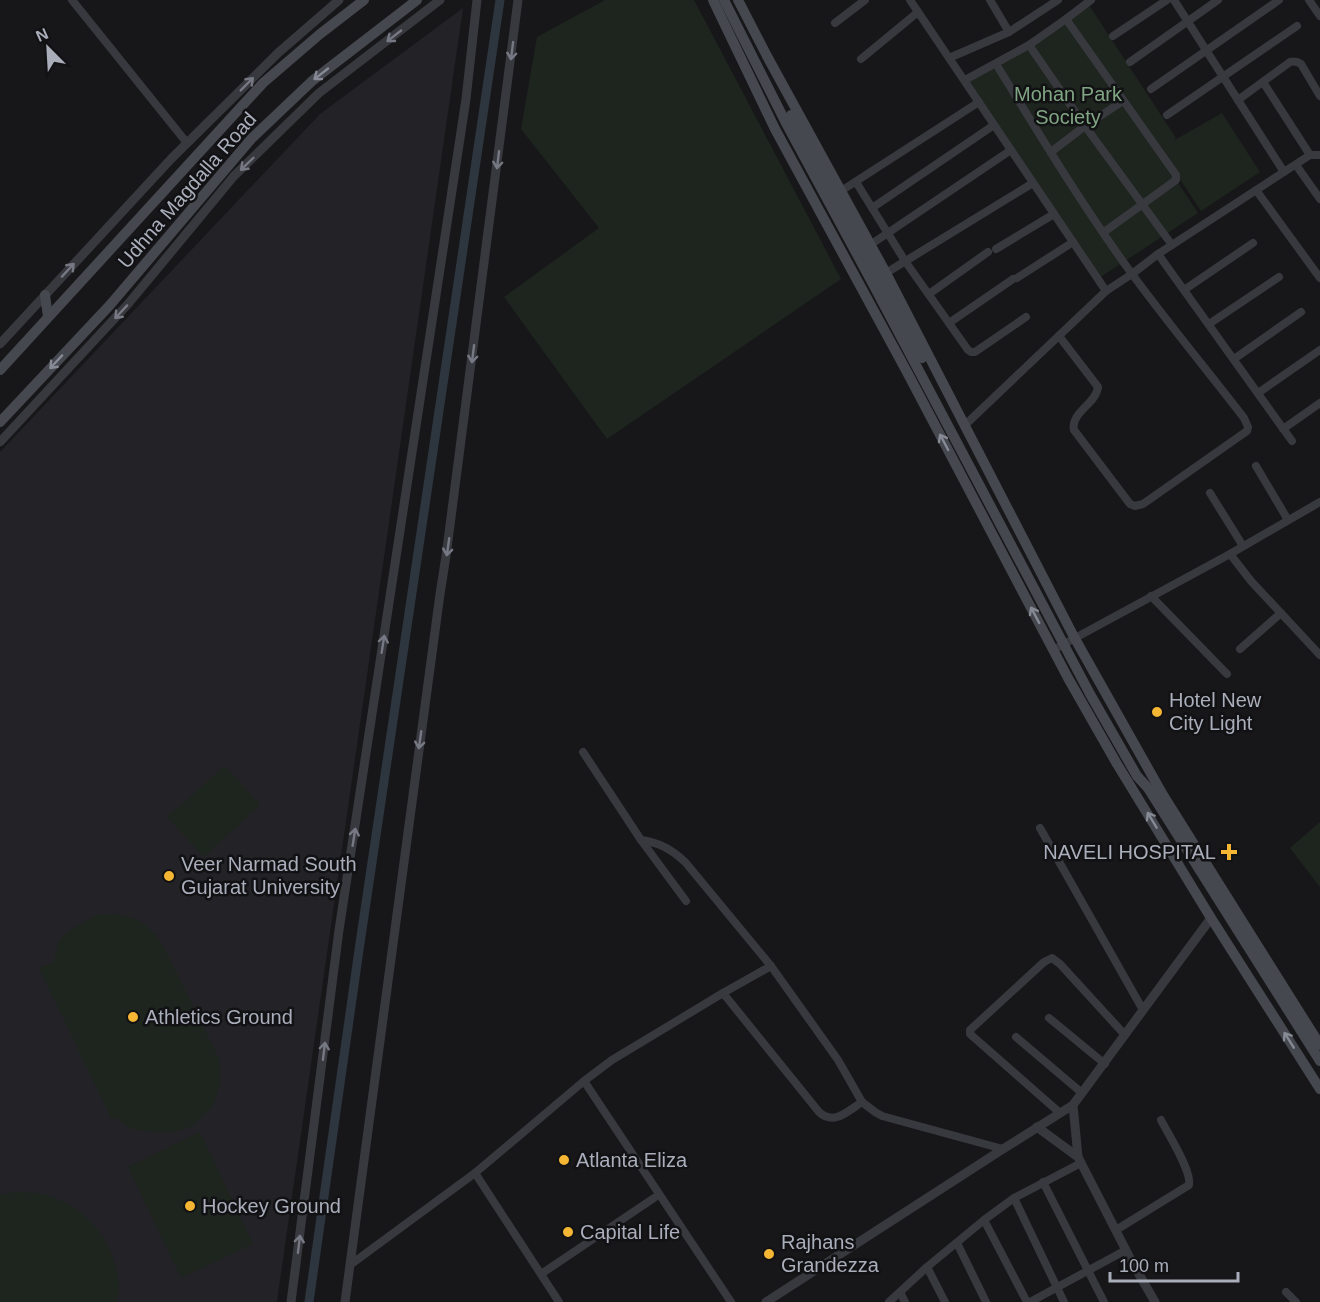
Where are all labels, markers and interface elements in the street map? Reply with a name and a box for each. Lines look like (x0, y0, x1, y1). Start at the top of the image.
north arrow (18, 18, 78, 78)
text: N (33, 25, 51, 45)
one-way arrow (386, 29, 402, 42)
one-way arrow (506, 41, 517, 61)
one-way arrow (313, 67, 329, 80)
one-way arrow (239, 77, 254, 91)
park label: Mohan Park Society (1014, 83, 1123, 128)
street label: Udhna Magdalla Road (113, 108, 261, 272)
one-way arrow (492, 150, 503, 170)
one-way arrow (239, 156, 254, 171)
one-way arrow (61, 263, 75, 278)
one-way arrow (114, 304, 128, 319)
one-way arrow (467, 343, 478, 363)
one-way arrow (49, 355, 63, 370)
one-way arrow (938, 434, 949, 452)
one-way arrow (442, 537, 453, 557)
one-way arrow (1029, 607, 1041, 624)
one-way arrow (378, 635, 389, 654)
place label: Hotel New City Light (1169, 689, 1262, 734)
marker: Hotel New City Light (1150, 705, 1164, 719)
one-way arrow (415, 730, 426, 750)
one-way arrow (1146, 812, 1159, 829)
one-way arrow (348, 827, 359, 847)
place label: NAVELI HOSPITAL (1043, 841, 1216, 863)
marker: NAVELI HOSPITAL (1220, 843, 1238, 861)
place label: Veer Narmad South Gujarat University (181, 853, 357, 898)
marker: Veer Narmad South Gujarat University (162, 869, 176, 883)
place label: Athletics Ground (145, 1006, 293, 1028)
marker: Athletics Ground (126, 1010, 140, 1024)
one-way arrow (1282, 1031, 1295, 1048)
one-way arrow (318, 1041, 329, 1061)
place label: Atlanta Eliza (576, 1149, 688, 1171)
marker: Atlanta Eliza (557, 1153, 571, 1167)
place label: Hockey Ground (202, 1195, 341, 1217)
marker: Hockey Ground (183, 1199, 197, 1213)
place label: Capital Life (580, 1221, 680, 1243)
marker: Capital Life (561, 1225, 575, 1239)
place label: Rajhans Grandezza (781, 1231, 880, 1276)
one-way arrow (293, 1235, 304, 1254)
scale bar (1110, 1245, 1238, 1283)
marker: Rajhans Grandezza (762, 1247, 776, 1261)
text: 100 m (1119, 1256, 1169, 1276)

